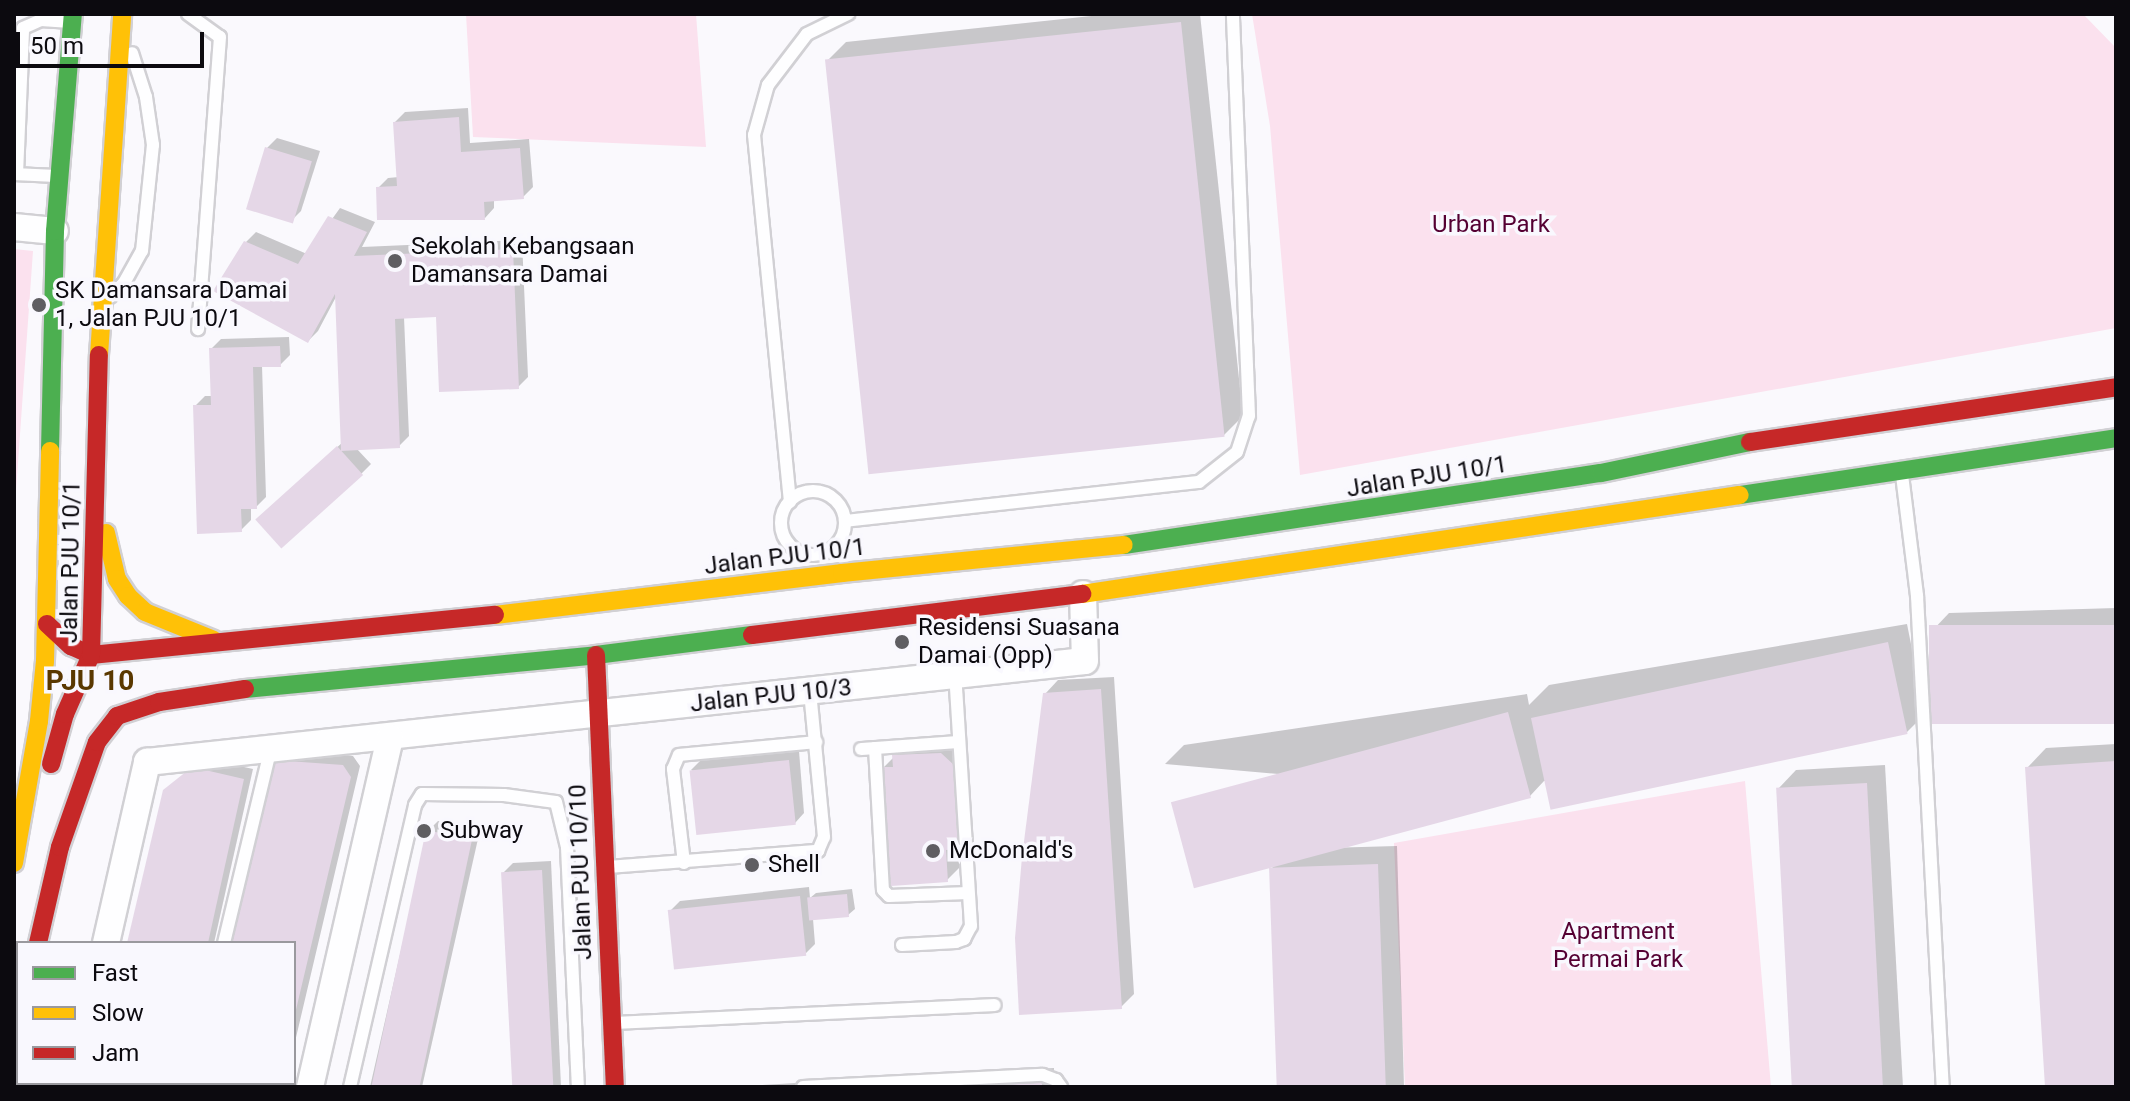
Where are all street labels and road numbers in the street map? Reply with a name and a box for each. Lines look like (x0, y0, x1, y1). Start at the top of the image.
street label: Jalan PJU 10/1 (1345, 450, 1509, 504)
street label: Jalan PJU 10/1 (55, 481, 87, 643)
street label: Jalan PJU 10/1 (703, 533, 867, 581)
street label: Jalan PJU 10/3 (689, 673, 853, 719)
street label: Jalan PJU 10/10 (564, 784, 598, 960)

